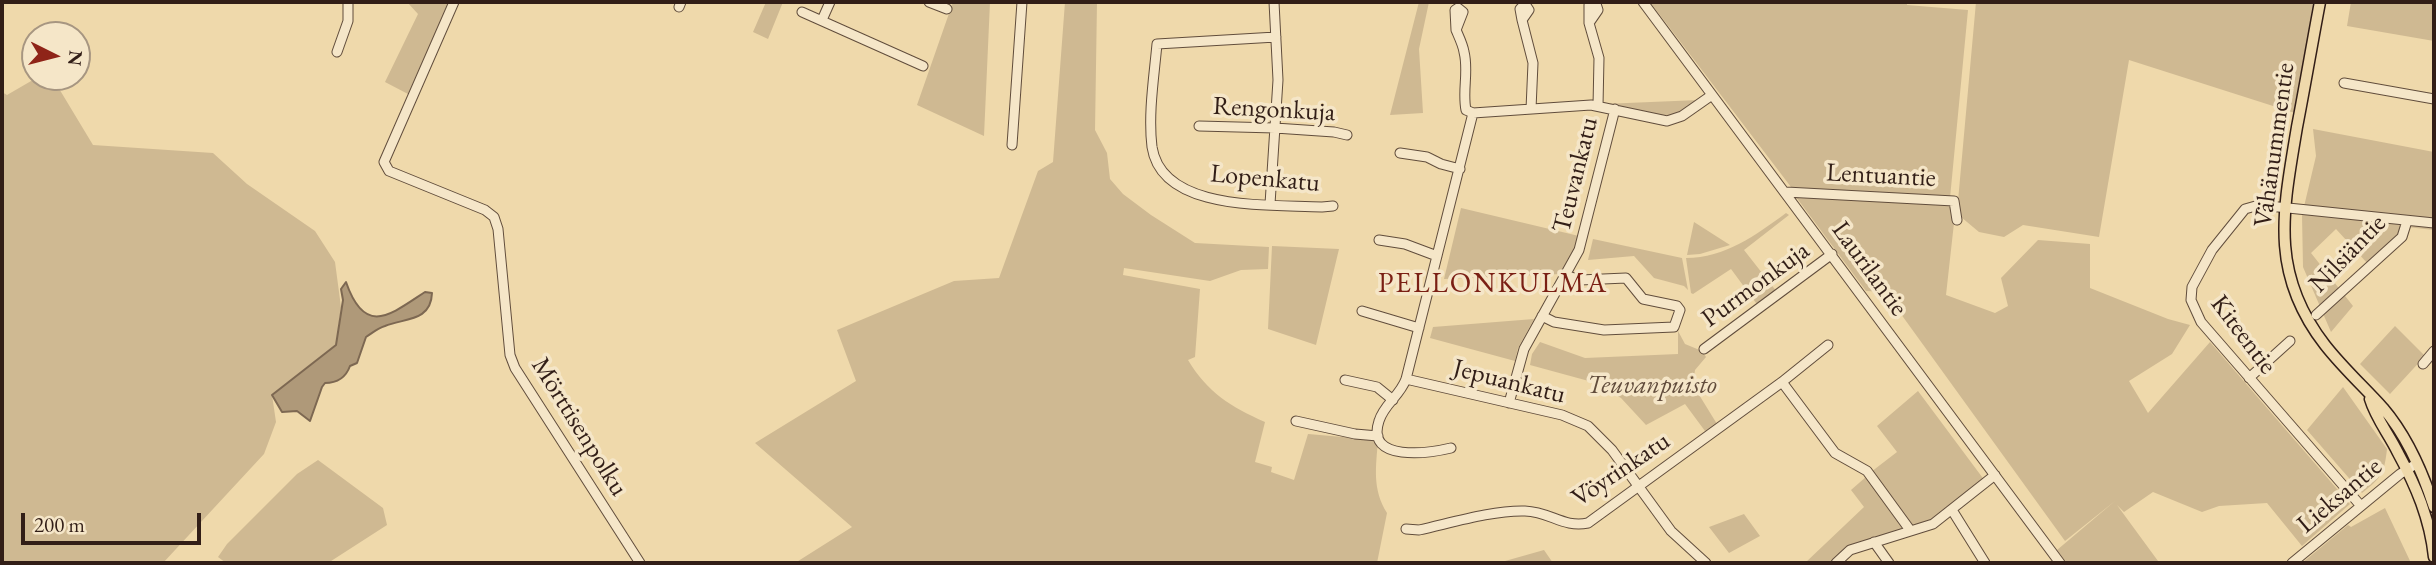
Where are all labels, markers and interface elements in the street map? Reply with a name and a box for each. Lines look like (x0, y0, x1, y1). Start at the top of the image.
north arrow (21, 21, 91, 91)
text: N (62, 49, 89, 67)
street label: Vähänummentie (2248, 61, 2302, 229)
street label: Rengonkuja (1212, 91, 1336, 129)
street label: Teuvankatu (1547, 114, 1605, 236)
street label: Lentuantie (1825, 158, 1937, 194)
street label: Lopenkatu (1209, 159, 1321, 199)
street label: Nilsiäntie (2303, 208, 2393, 300)
street label: Laurilantie (1824, 216, 1914, 322)
street label: Purmonkuja (1696, 235, 1816, 335)
district label: PELLONKULMA (1379, 267, 1607, 301)
street label: Kiteentie (2203, 289, 2283, 381)
street label: Mörttisenpolku (524, 352, 634, 502)
street label: Jepuankatu (1450, 353, 1568, 411)
park label: Teuvanpuisto (1587, 370, 1717, 402)
street label: Vöyrinkatu (1566, 426, 1676, 514)
street label: Lieksantie (2291, 452, 2389, 540)
scale bar (24, 498, 205, 542)
text: 200 m (34, 511, 85, 538)

